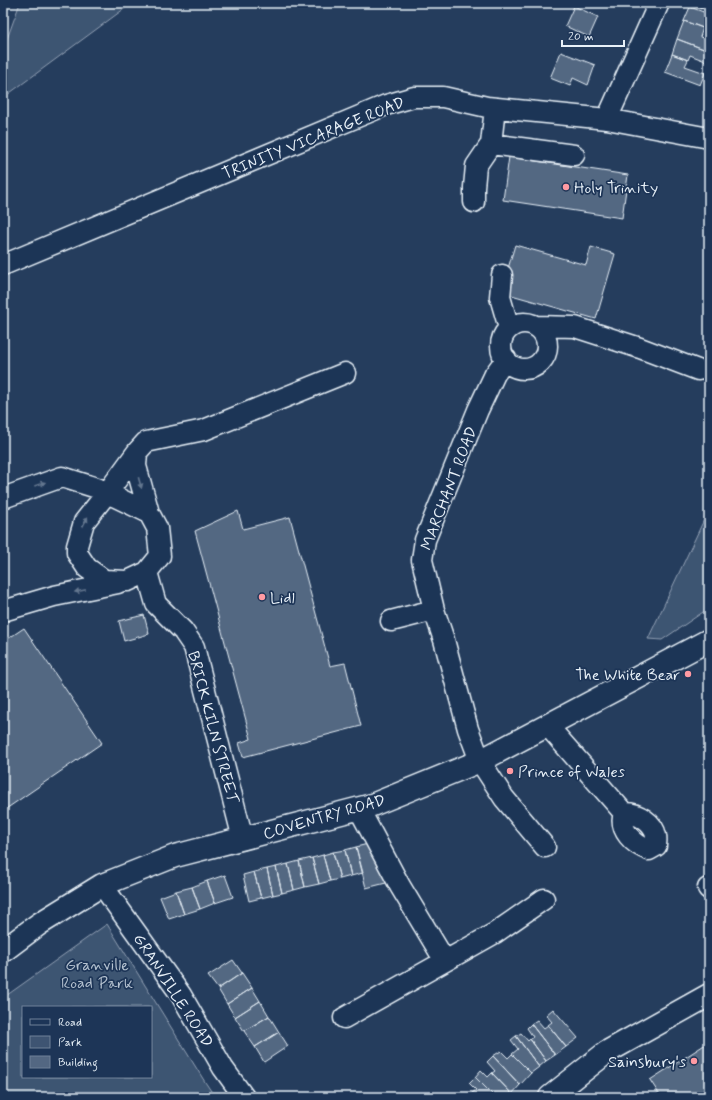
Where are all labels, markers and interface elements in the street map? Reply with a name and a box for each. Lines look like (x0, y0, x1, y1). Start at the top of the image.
scale bar (562, 22, 624, 48)
text: 20 m (568, 29, 594, 45)
street label: TRINITY VICARAGE ROAD (219, 92, 408, 185)
place label: Holy Trinity (574, 178, 658, 199)
marker: Holy Trinity (561, 182, 571, 192)
street label: MARCHANT ROAD (416, 424, 483, 553)
one-way arrow (137, 477, 143, 489)
one-way arrow (34, 481, 46, 487)
one-way arrow (82, 516, 88, 528)
one-way arrow (74, 588, 86, 594)
place label: Lidl (270, 588, 295, 609)
marker: Lidl (257, 592, 267, 602)
street label: BRICK KILN STREET (182, 649, 243, 807)
place label: The White Bear (575, 665, 680, 686)
marker: The White Bear (683, 669, 693, 679)
place label: Prince of Wales (518, 762, 625, 783)
marker: Prince of Wales (505, 766, 515, 776)
street label: COVENTRY ROAD (261, 790, 388, 845)
street label: GRANVILLE ROAD (128, 930, 217, 1052)
park label: Granville Road Park (61, 955, 133, 994)
legend (22, 1006, 152, 1078)
text: Road (58, 1015, 82, 1031)
text: Park (58, 1035, 82, 1051)
place label: Sainsbury's (608, 1052, 686, 1073)
text: Building (58, 1055, 98, 1072)
marker: Sainsbury's (689, 1056, 699, 1066)

